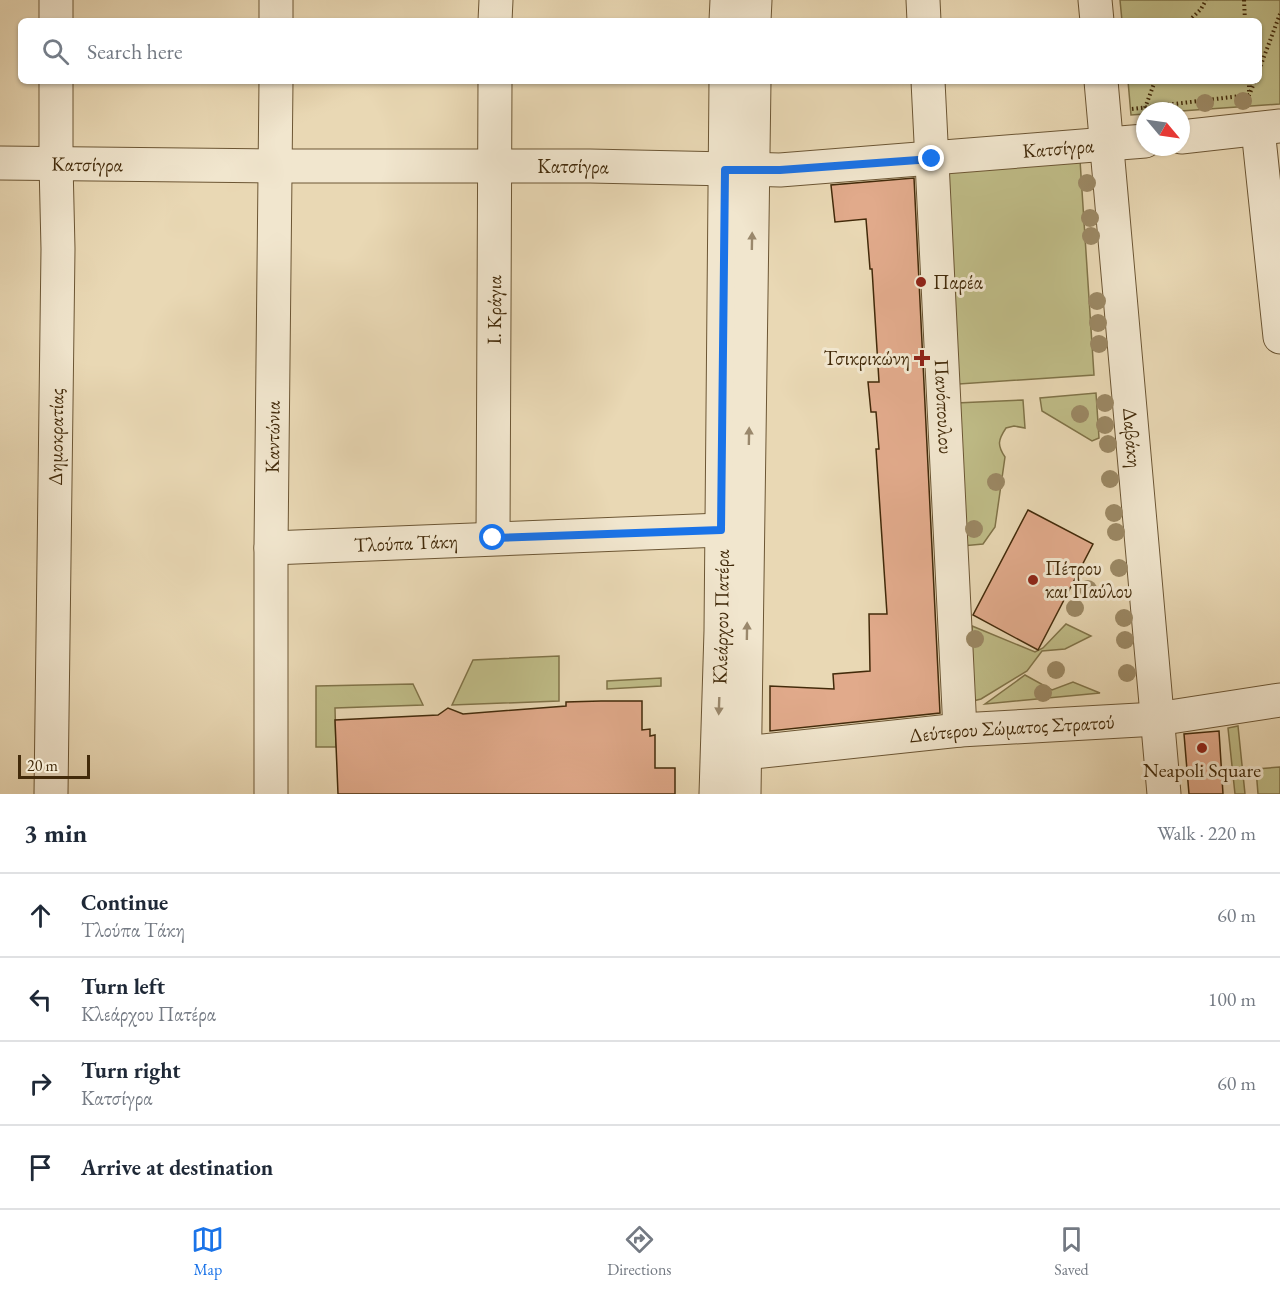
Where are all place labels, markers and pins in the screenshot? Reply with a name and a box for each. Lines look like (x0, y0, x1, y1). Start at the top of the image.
place label: Παρέα (933, 269, 984, 295)
marker: Παρέα (914, 275, 928, 289)
place label: Τσικρικώνη (824, 345, 910, 371)
marker: Τσικρικώνη (915, 351, 929, 365)
place label: Πέτρου και Παύλου (1045, 555, 1133, 604)
marker: Πέτρου και Παύλου (1026, 573, 1040, 587)
marker: Neapoli Square (1195, 741, 1209, 755)
place label: Neapoli Square (1143, 757, 1261, 783)

